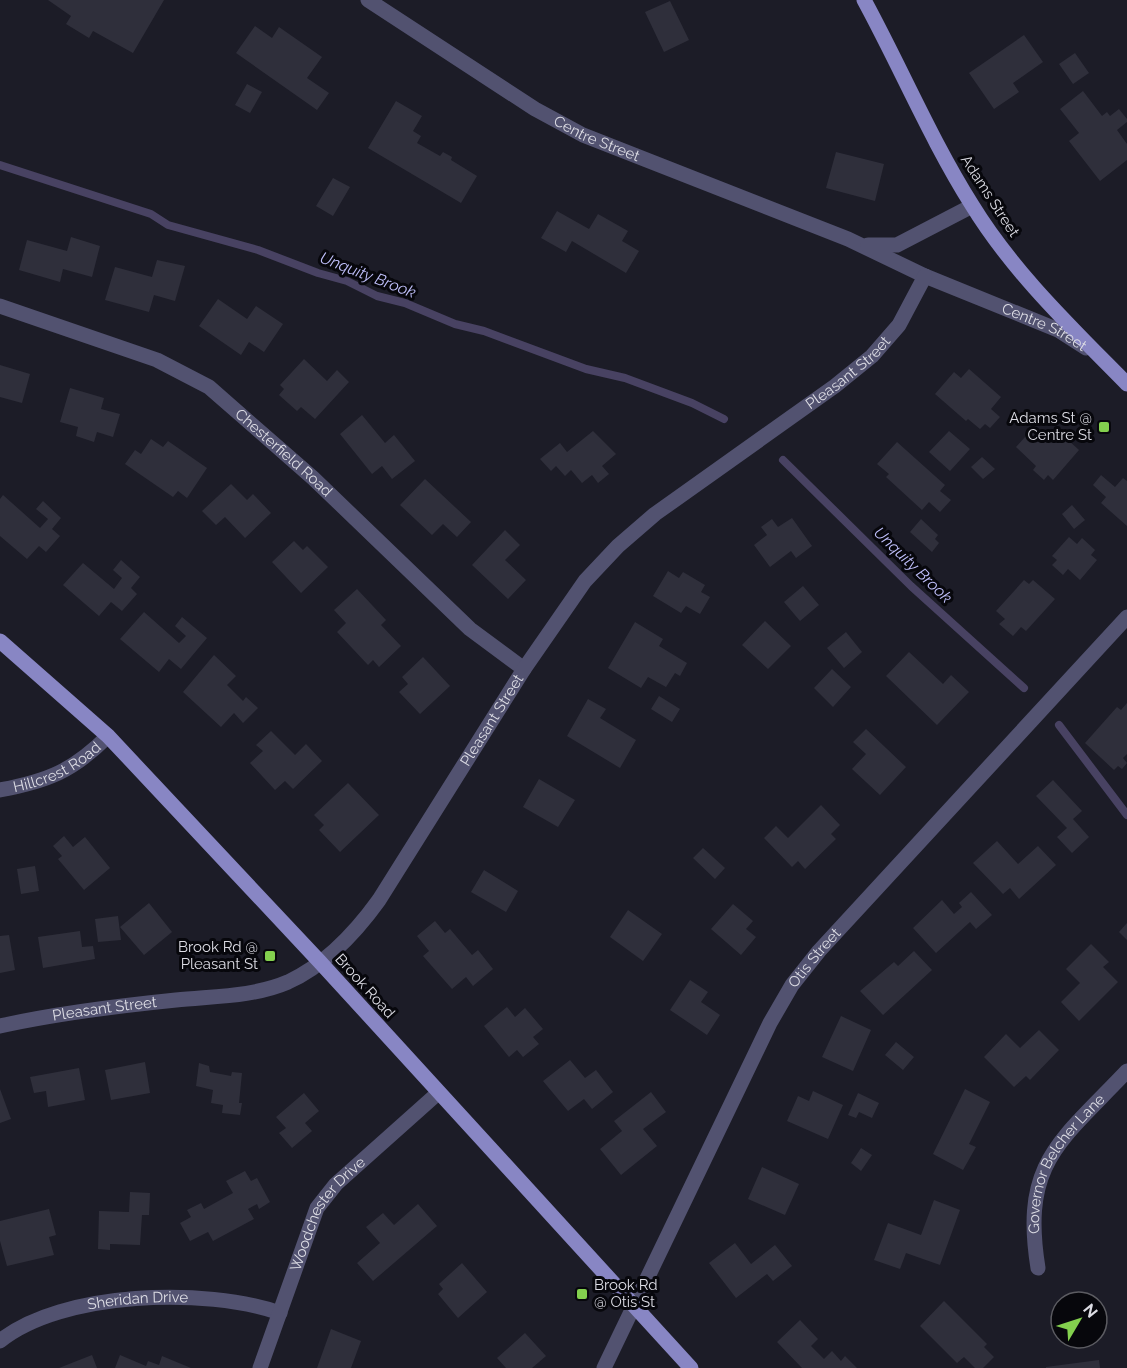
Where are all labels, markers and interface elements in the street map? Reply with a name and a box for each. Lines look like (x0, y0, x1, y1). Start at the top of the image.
street label: Centre Street (551, 112, 642, 165)
street label: Adams Street (957, 152, 1023, 240)
water label: Unquity Brook (317, 248, 419, 302)
street label: Centre Street (999, 299, 1090, 355)
street label: Pleasant Street (802, 332, 894, 413)
street label: Chesterfield Road (231, 405, 336, 500)
place label: Adams St @ Centre St (1009, 409, 1092, 444)
marker: Adams St @ Centre St (1097, 420, 1111, 434)
water label: Unquity Brook (870, 523, 956, 607)
street label: Pleasant Street (456, 671, 527, 769)
street label: Hillcrest Road (11, 738, 105, 796)
street label: Otis Street (784, 924, 845, 991)
place label: Brook Rd @ Pleasant St (178, 938, 258, 973)
marker: Brook Rd @ Pleasant St (263, 949, 277, 963)
street label: Brook Road (331, 950, 399, 1022)
street label: Pleasant Street (51, 993, 158, 1025)
street label: Governor Belcher Lane (1025, 1090, 1109, 1234)
street label: Woodchester Drive (286, 1153, 369, 1274)
place label: Brook Rd @ Otis St (594, 1276, 658, 1311)
marker: Brook Rd @ Otis St (575, 1287, 589, 1301)
street label: Sheridan Drive (86, 1288, 189, 1314)
north arrow (1049, 1290, 1109, 1350)
text: N (1079, 1300, 1101, 1322)

